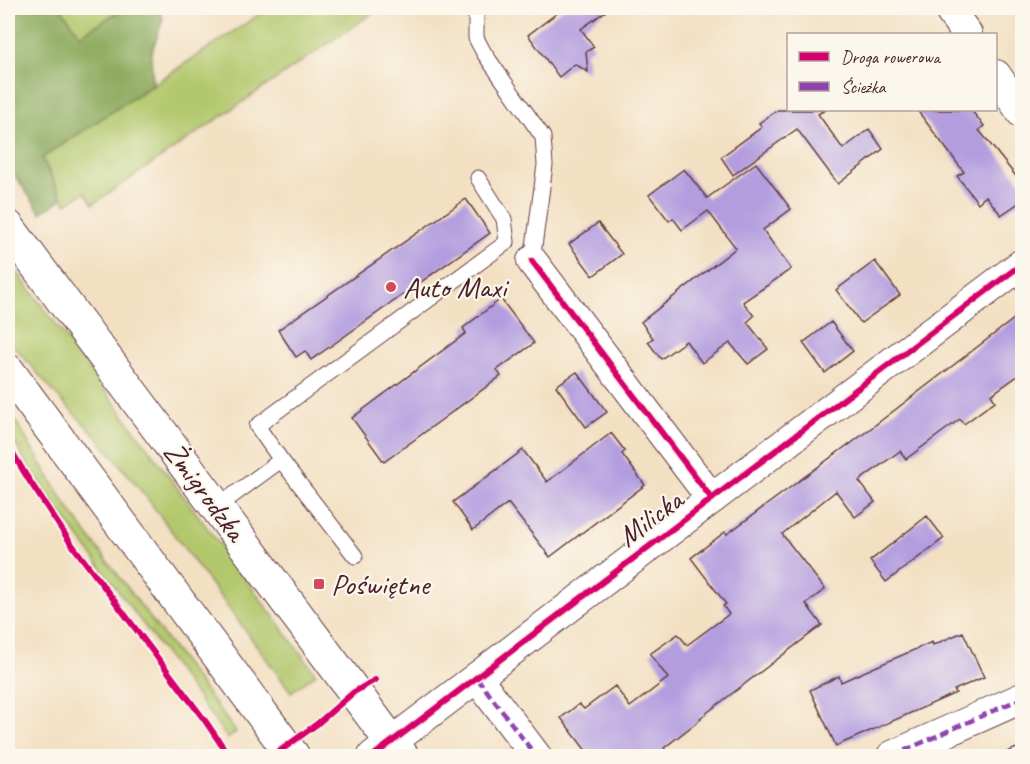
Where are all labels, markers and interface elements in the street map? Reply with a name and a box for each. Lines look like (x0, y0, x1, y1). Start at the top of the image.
legend (787, 33, 997, 111)
text: Droga rowerowa (841, 46, 942, 68)
text: Ścieżka (841, 76, 887, 98)
place label: Auto Maxi (403, 268, 510, 306)
marker: Auto Maxi (384, 280, 398, 294)
street label: Żmigrodzka (155, 434, 256, 550)
street label: Milicka (610, 480, 692, 555)
place label: Poświętne (331, 565, 431, 603)
marker: Poświętne (312, 577, 326, 591)

